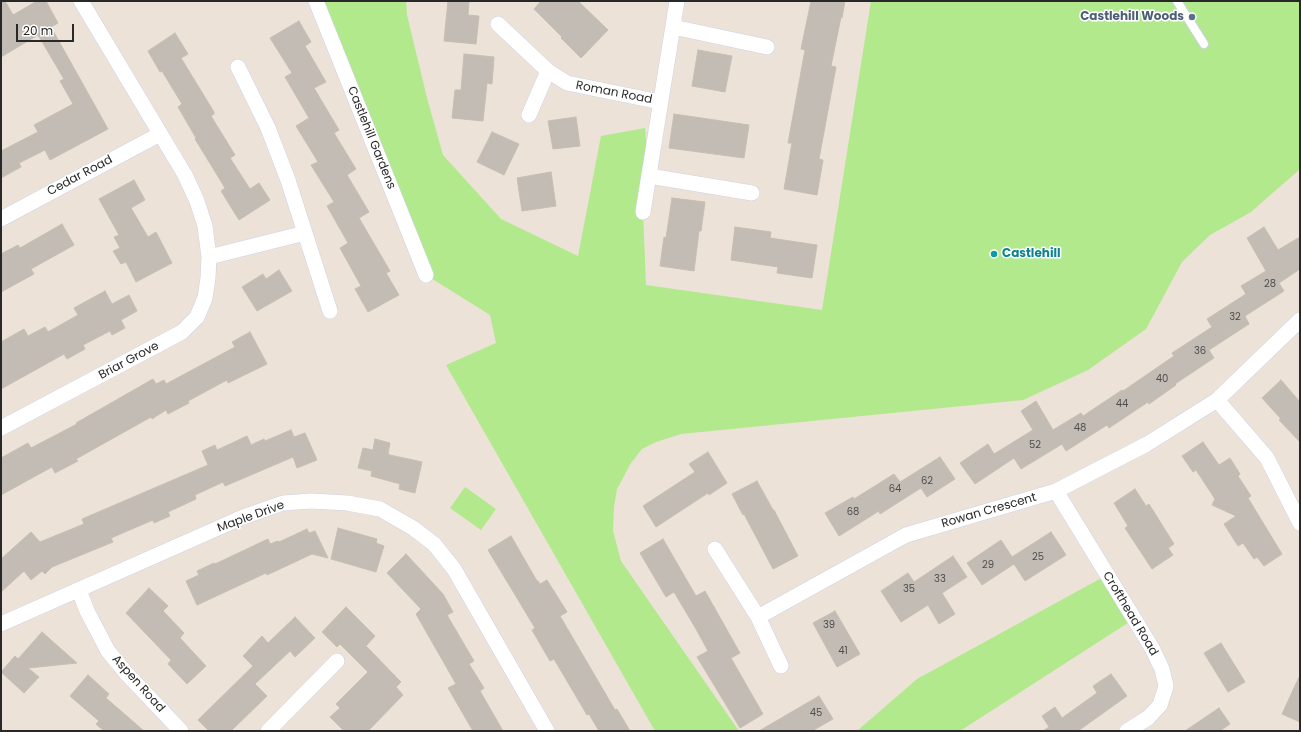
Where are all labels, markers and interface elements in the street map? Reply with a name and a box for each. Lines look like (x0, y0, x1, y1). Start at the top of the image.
place label: Castlehill Woods (1080, 10, 1184, 24)
marker: Castlehill Woods (1187, 12, 1197, 22)
scale bar (18, 16, 76, 42)
text: 20 m (23, 22, 53, 39)
street label: Roman Road (575, 79, 653, 107)
street label: Castlehill Gardens (344, 85, 398, 191)
street label: Cedar Road (45, 153, 115, 199)
place label: Castlehill (1002, 247, 1060, 261)
marker: Castlehill (989, 249, 999, 259)
house number: 28 (1264, 278, 1276, 290)
house number: 32 (1229, 311, 1241, 323)
street label: Briar Grove (96, 339, 162, 383)
house number: 36 (1194, 345, 1206, 357)
house number: 40 (1156, 373, 1168, 385)
house number: 44 (1116, 398, 1128, 410)
house number: 48 (1074, 422, 1086, 434)
house number: 52 (1029, 439, 1041, 451)
house number: 62 (921, 475, 933, 487)
house number: 64 (889, 483, 901, 495)
street label: Rowan Crescent (940, 491, 1038, 531)
street label: Maple Drive (216, 498, 286, 536)
house number: 68 (847, 506, 859, 518)
house number: 25 (1032, 551, 1044, 563)
house number: 29 (982, 559, 994, 571)
street label: Crofthead Road (1099, 569, 1161, 659)
house number: 33 (934, 573, 946, 585)
house number: 35 (903, 583, 915, 595)
house number: 39 (823, 619, 835, 631)
house number: 41 (838, 645, 848, 657)
street label: Aspen Road (109, 652, 167, 716)
house number: 45 (810, 707, 822, 719)

